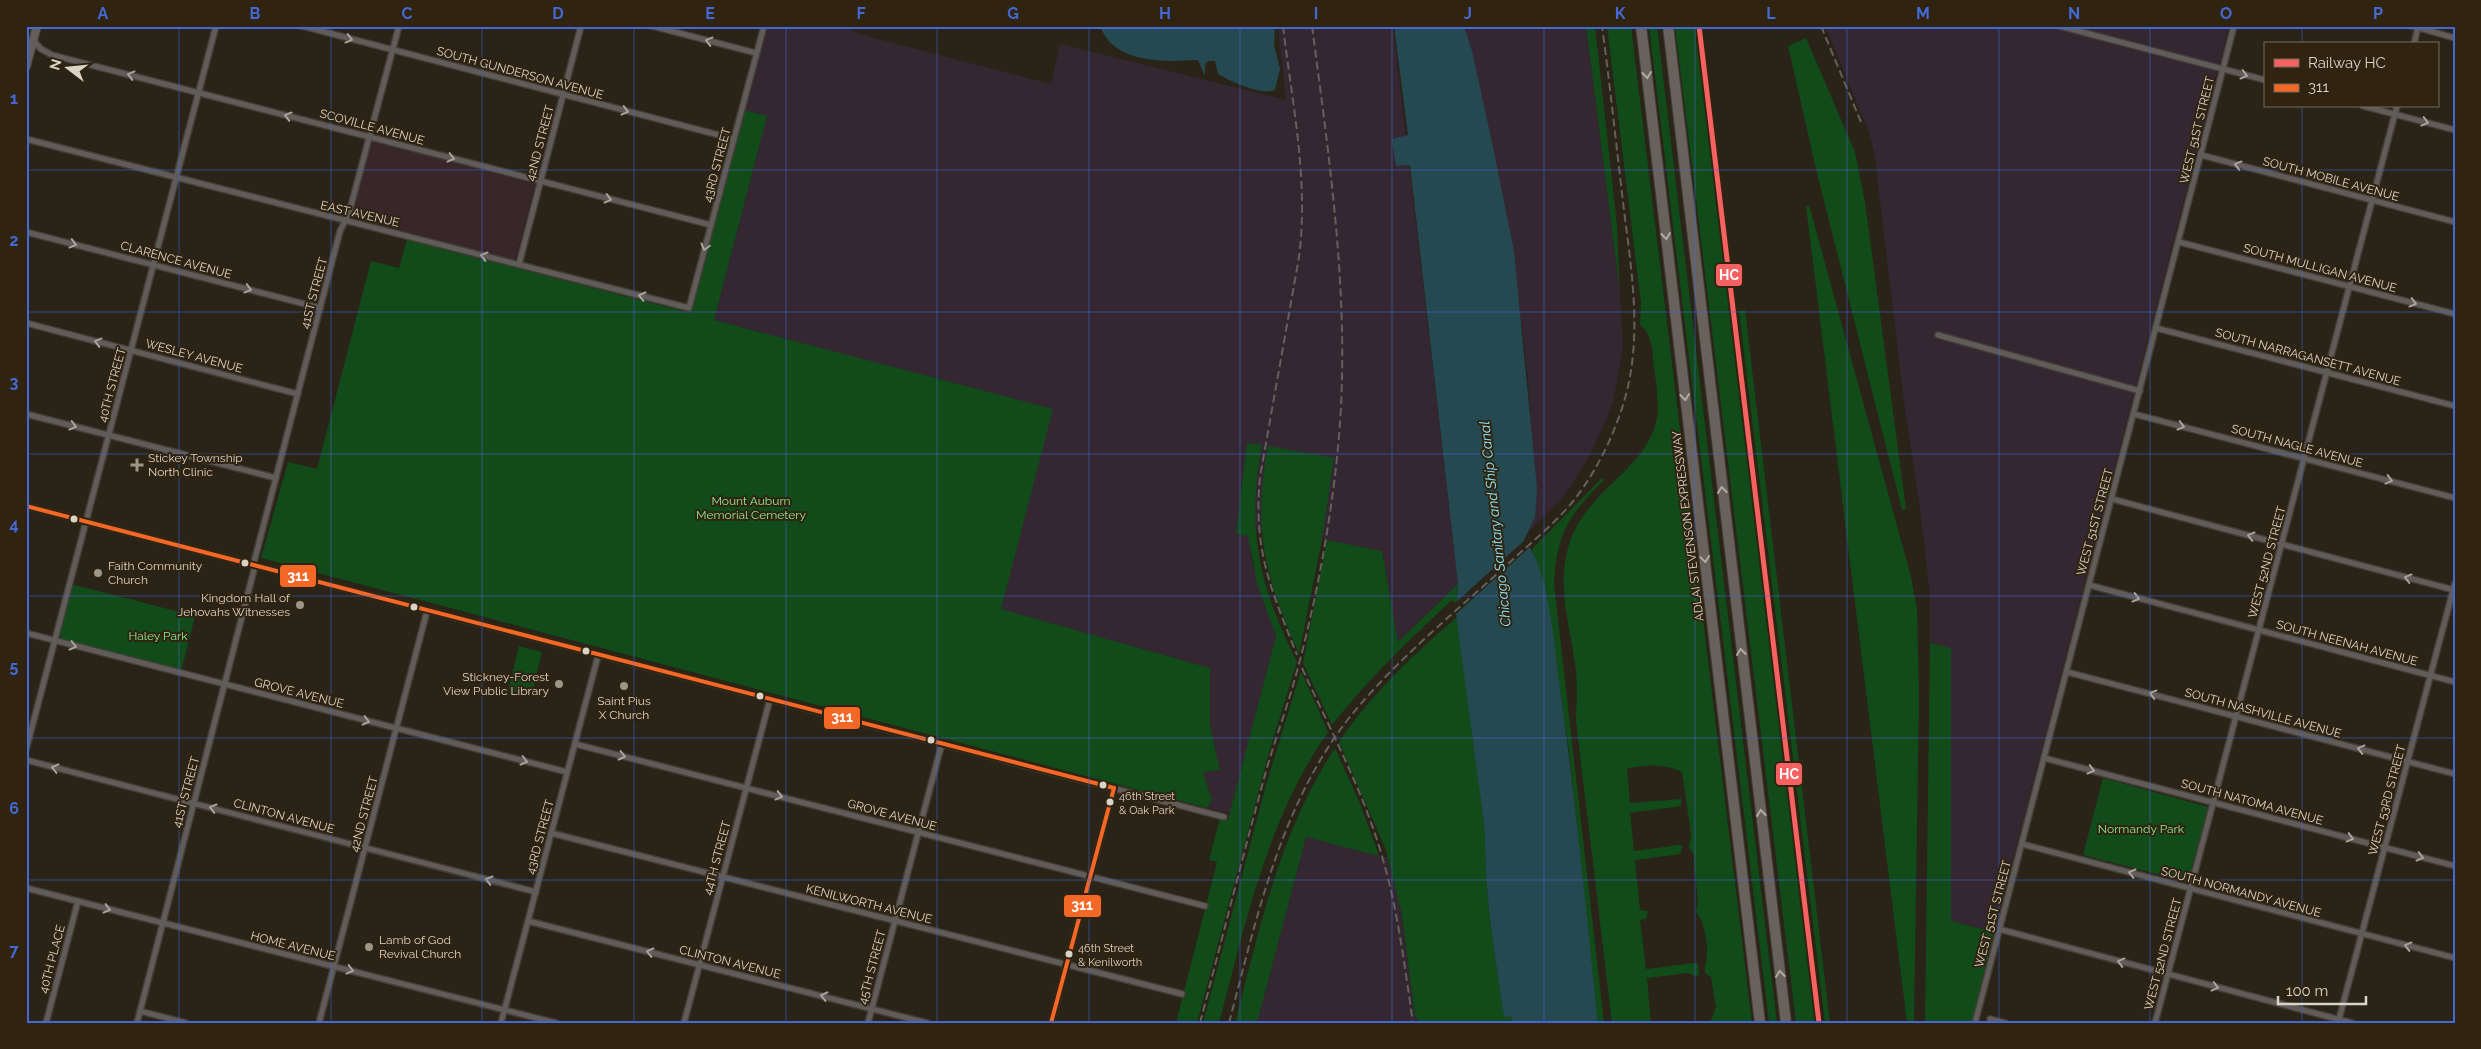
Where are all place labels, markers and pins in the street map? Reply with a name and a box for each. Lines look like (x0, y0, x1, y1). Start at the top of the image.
place label: Stickey Township North Clinic (148, 451, 243, 479)
marker: Stickey Township North Clinic (130, 458, 144, 472)
unlabelled marker (69, 514, 79, 524)
unlabelled marker (240, 558, 250, 568)
place label: Faith Community Church (108, 559, 203, 587)
marker: Faith Community Church (92, 567, 104, 579)
place label: Kingdom Hall of Jehovahs Witnesses (177, 591, 291, 619)
marker: Kingdom Hall of Jehovahs Witnesses (294, 599, 306, 611)
unlabelled marker (409, 602, 419, 612)
unlabelled marker (581, 646, 591, 656)
place label: Stickney-Forest View Public Library (443, 670, 549, 698)
marker: Stickney-Forest View Public Library (553, 678, 565, 690)
marker: Saint Pius X Church (618, 680, 630, 692)
unlabelled marker (755, 691, 765, 701)
place label: Saint Pius X Church (597, 694, 651, 722)
unlabelled marker (926, 735, 936, 745)
unlabelled marker (1098, 780, 1108, 790)
place label: 46th Street & Oak Park (1119, 790, 1175, 817)
marker: 46th Street & Oak Park (1105, 797, 1115, 807)
place label: Lamb of God Revival Church (379, 933, 461, 961)
marker: Lamb of God Revival Church (363, 941, 375, 953)
place label: 46th Street & Kenilworth (1078, 942, 1142, 969)
marker: 46th Street & Kenilworth (1064, 949, 1074, 959)

